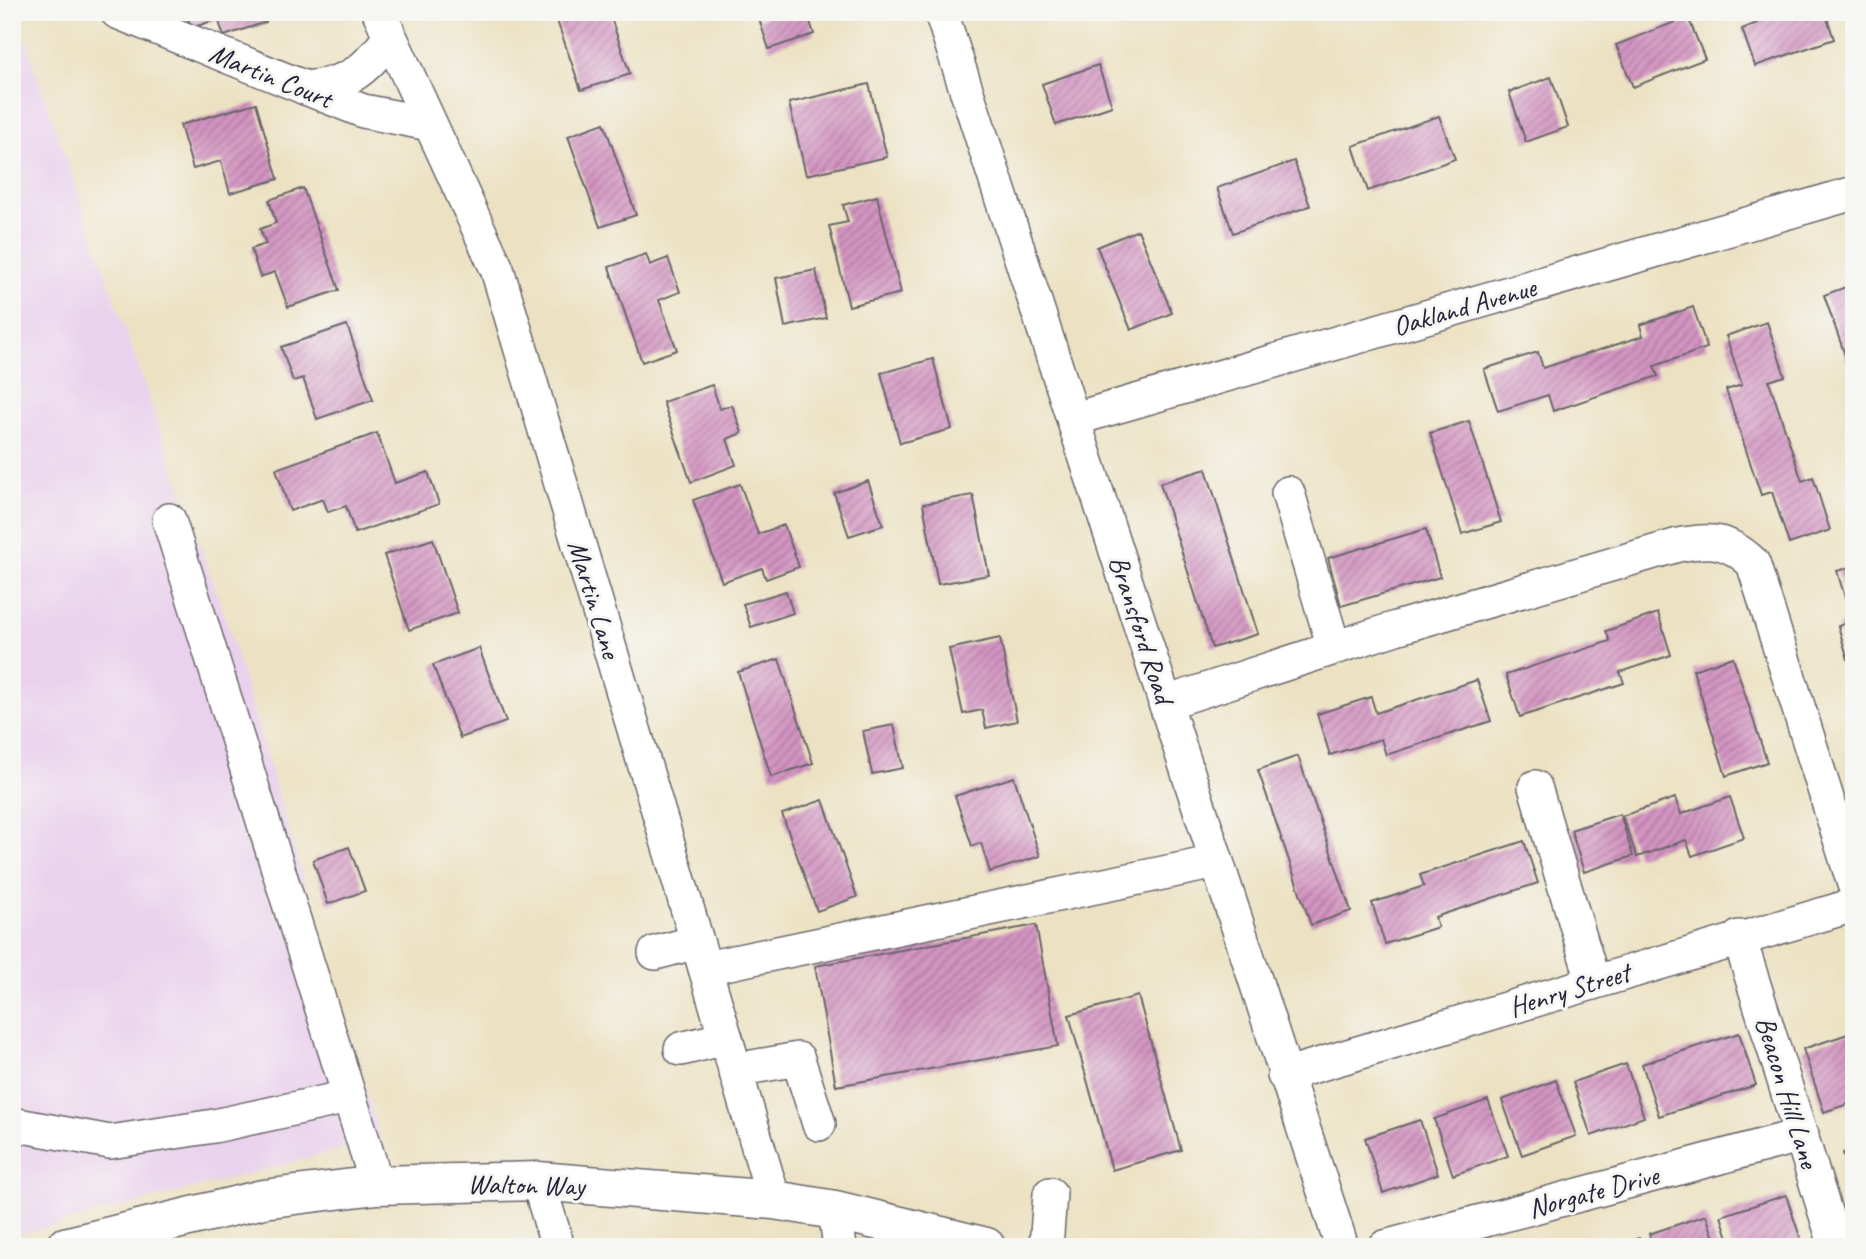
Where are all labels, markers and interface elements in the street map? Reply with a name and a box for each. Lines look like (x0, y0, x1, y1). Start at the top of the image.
street label: Martin Court (204, 35, 340, 117)
street label: Oakland Avenue (1389, 269, 1542, 344)
street label: Martin Lane (560, 536, 630, 664)
street label: Bransford Road (1101, 551, 1183, 711)
street label: Henry Street (1505, 953, 1637, 1024)
street label: Beacon Hill Lane (1748, 1012, 1828, 1174)
street label: Norgate Drive (1524, 1157, 1664, 1226)
street label: Walton Way (467, 1166, 587, 1203)

